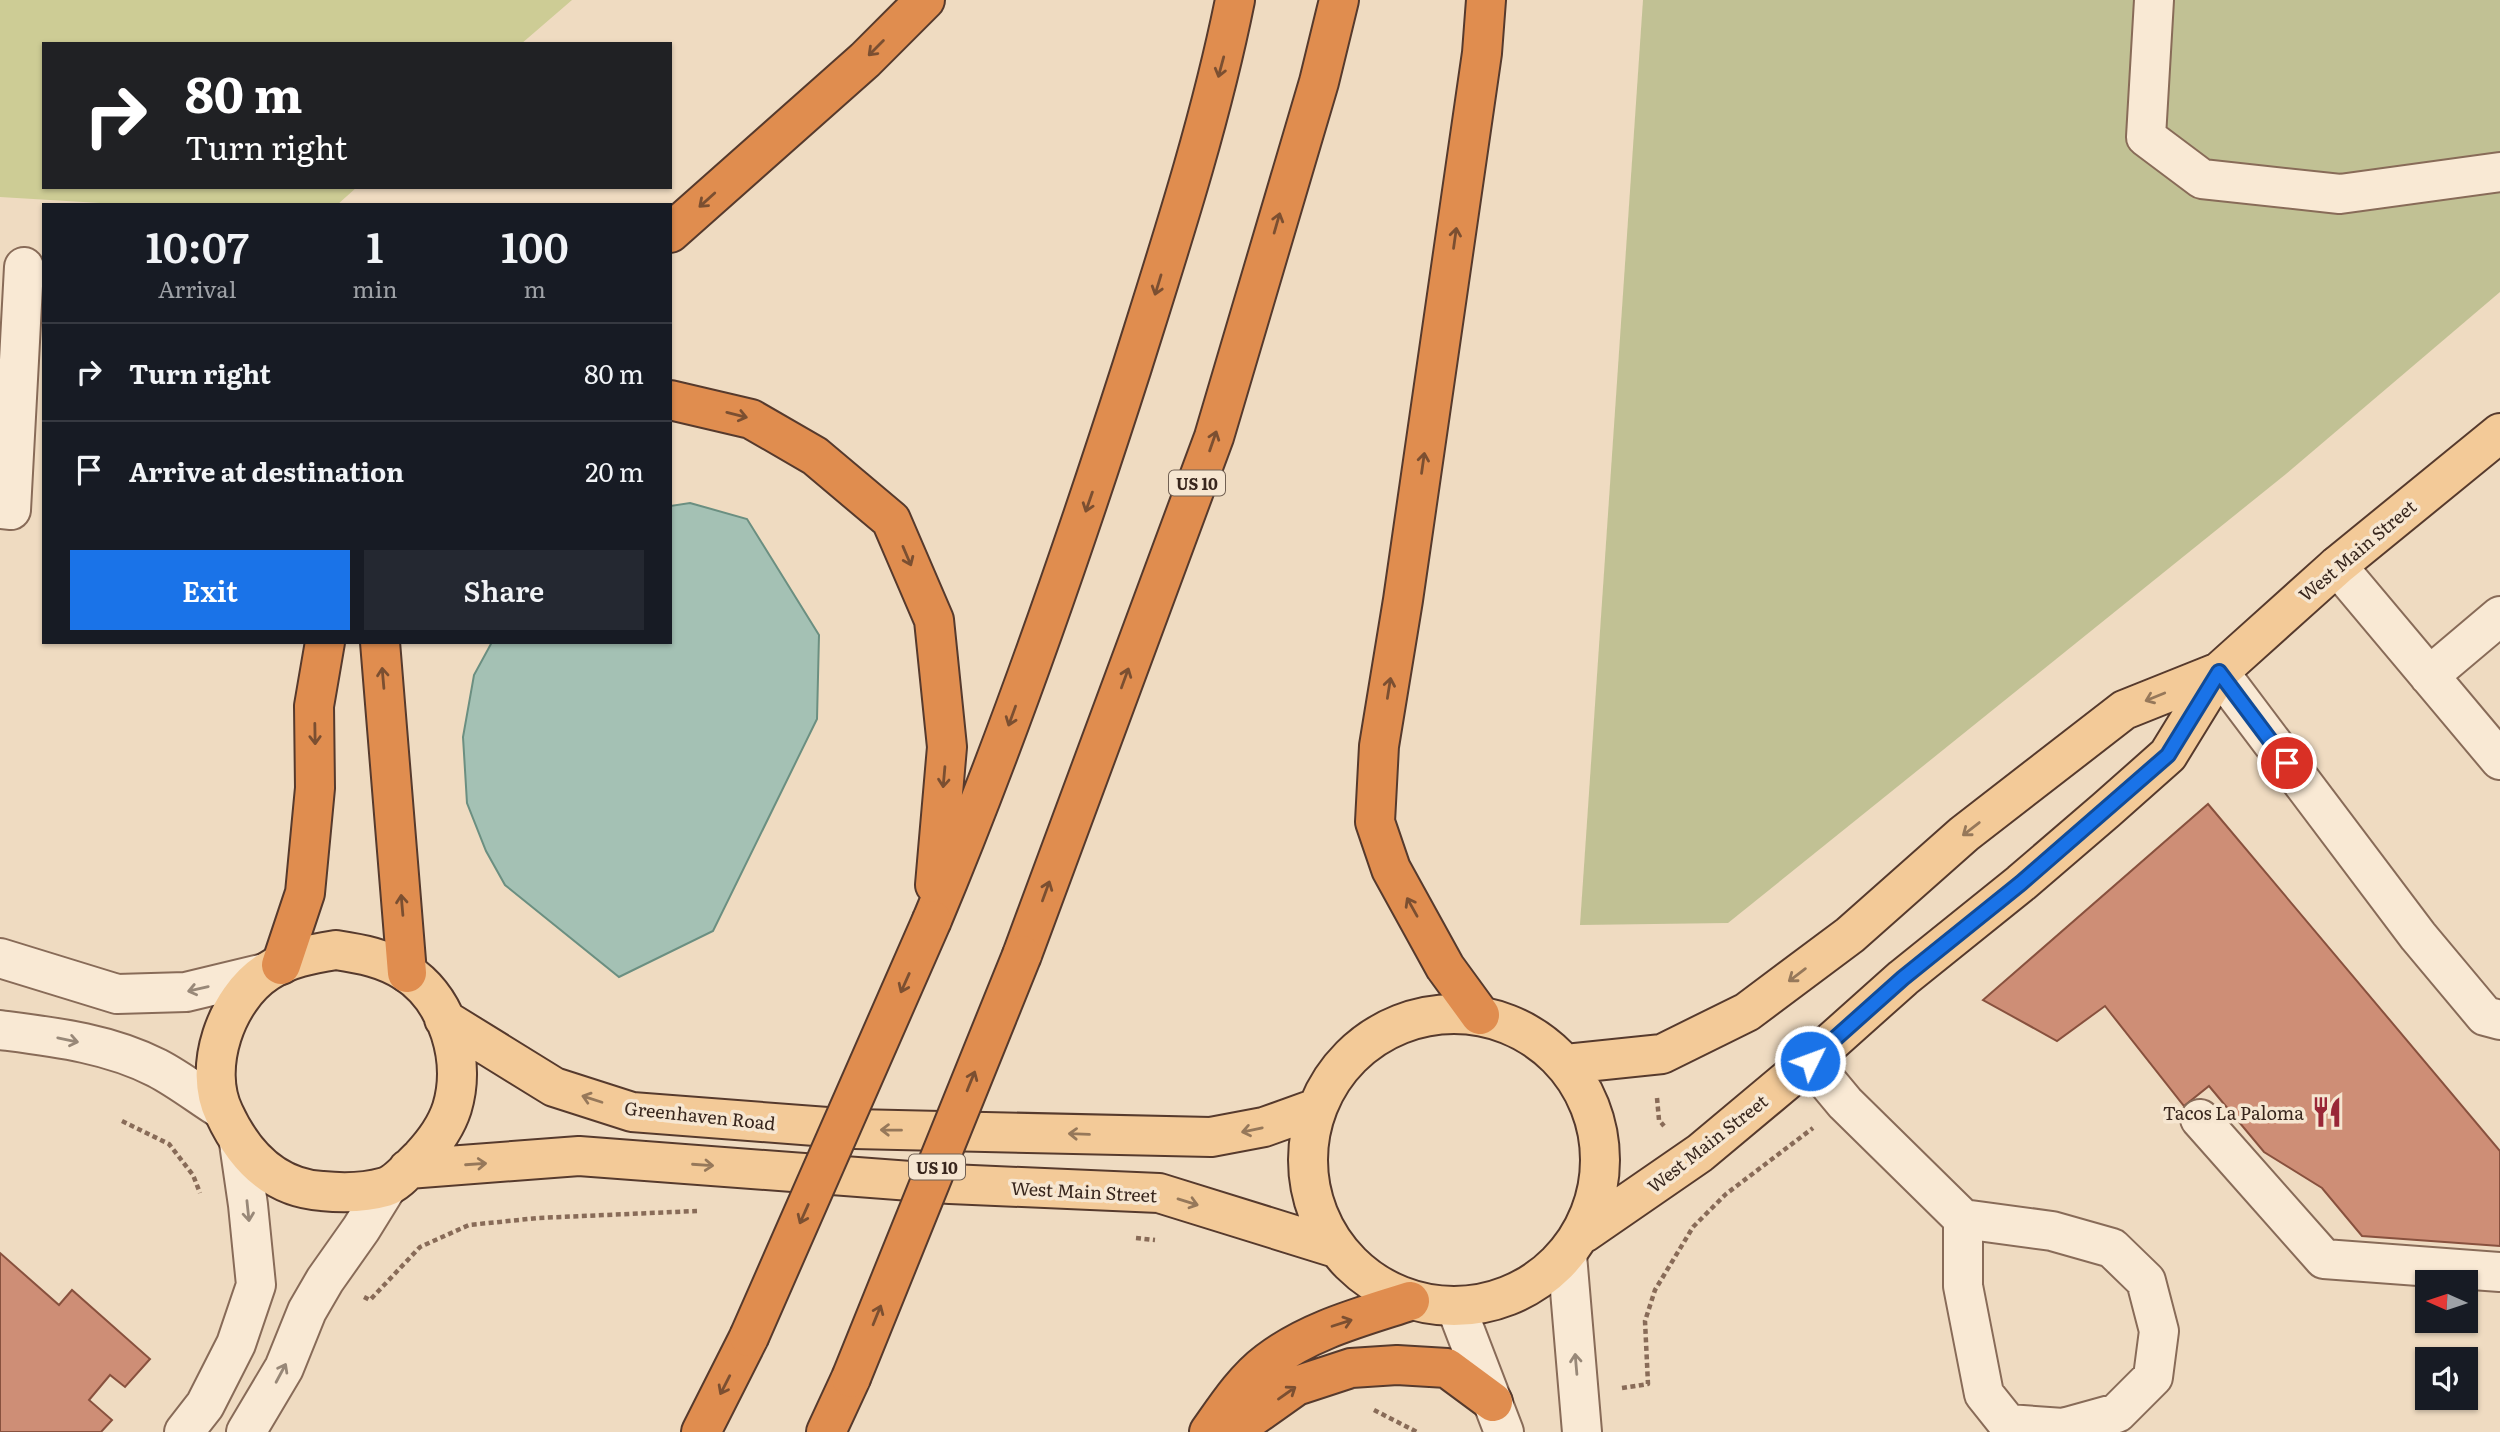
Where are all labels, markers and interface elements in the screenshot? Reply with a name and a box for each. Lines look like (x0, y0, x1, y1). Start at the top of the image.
one-way arrow (868, 39, 885, 56)
text: 80 m (185, 55, 303, 128)
one-way arrow (1214, 55, 1227, 78)
icon: right (70, 70, 161, 161)
text: Turn right (185, 122, 347, 170)
one-way arrow (698, 192, 716, 208)
one-way arrow (1272, 212, 1285, 234)
text: 10:07 (145, 214, 249, 276)
text: 1 (366, 214, 384, 276)
text: 100 (501, 214, 569, 276)
one-way arrow (1449, 227, 1462, 250)
text: Arrival (158, 271, 236, 305)
text: min (352, 271, 398, 305)
text: m (524, 271, 546, 305)
one-way arrow (1150, 274, 1163, 296)
icon: right (70, 353, 108, 391)
text: Turn right (129, 353, 271, 392)
text: 80 m (584, 353, 644, 392)
one-way arrow (725, 409, 747, 422)
one-way arrow (1208, 431, 1220, 453)
icon: arrive (70, 451, 108, 489)
text: Arrive at destination (129, 451, 404, 490)
text: 20 m (585, 451, 644, 490)
one-way arrow (1417, 453, 1430, 475)
road number: US 10 (1169, 470, 1225, 496)
one-way arrow (1082, 491, 1095, 513)
street label: West Main Street (2292, 492, 2422, 607)
one-way arrow (901, 545, 914, 566)
button: Exit (70, 550, 350, 630)
button: Share (364, 550, 644, 630)
one-way arrow (377, 667, 390, 690)
one-way arrow (1120, 667, 1132, 689)
one-way arrow (1383, 677, 1396, 700)
one-way arrow (2145, 692, 2167, 705)
one-way arrow (1005, 705, 1018, 727)
one-way arrow (308, 722, 321, 745)
pin (2257, 733, 2317, 793)
icon: arrive (2268, 744, 2306, 782)
one-way arrow (938, 765, 951, 788)
one-way arrow (1963, 821, 1981, 837)
one-way arrow (1041, 880, 1053, 902)
one-way arrow (395, 894, 408, 917)
one-way arrow (1404, 897, 1418, 918)
one-way arrow (1788, 968, 1807, 982)
one-way arrow (898, 972, 911, 993)
one-way arrow (187, 982, 210, 996)
position arrow (1773, 1024, 1847, 1098)
one-way arrow (56, 1033, 79, 1047)
one-way arrow (966, 1071, 979, 1093)
street label: West Main Street (1641, 1087, 1774, 1199)
one-way arrow (582, 1092, 604, 1104)
street label: Greenhaven Road (623, 1094, 777, 1136)
restaurant icon: Tacos La Paloma (2310, 1095, 2344, 1129)
place label: Tacos La Paloma (2163, 1099, 2304, 1126)
one-way arrow (880, 1123, 903, 1137)
one-way arrow (1241, 1124, 1264, 1137)
one-way arrow (1068, 1128, 1091, 1141)
road number: US 10 (909, 1154, 965, 1180)
one-way arrow (465, 1157, 487, 1170)
one-way arrow (692, 1159, 715, 1172)
street label: West Main Street (1010, 1174, 1159, 1208)
one-way arrow (1177, 1196, 1199, 1209)
one-way arrow (242, 1199, 255, 1221)
one-way arrow (797, 1203, 810, 1224)
north arrow (2415, 1270, 2478, 1334)
map controls (2415, 1270, 2478, 1410)
one-way arrow (871, 1305, 884, 1326)
one-way arrow (1331, 1316, 1353, 1328)
button: sound (2415, 1347, 2478, 1410)
one-way arrow (1569, 1353, 1582, 1376)
one-way arrow (274, 1363, 288, 1384)
one-way arrow (718, 1374, 732, 1395)
one-way arrow (1277, 1386, 1296, 1400)

